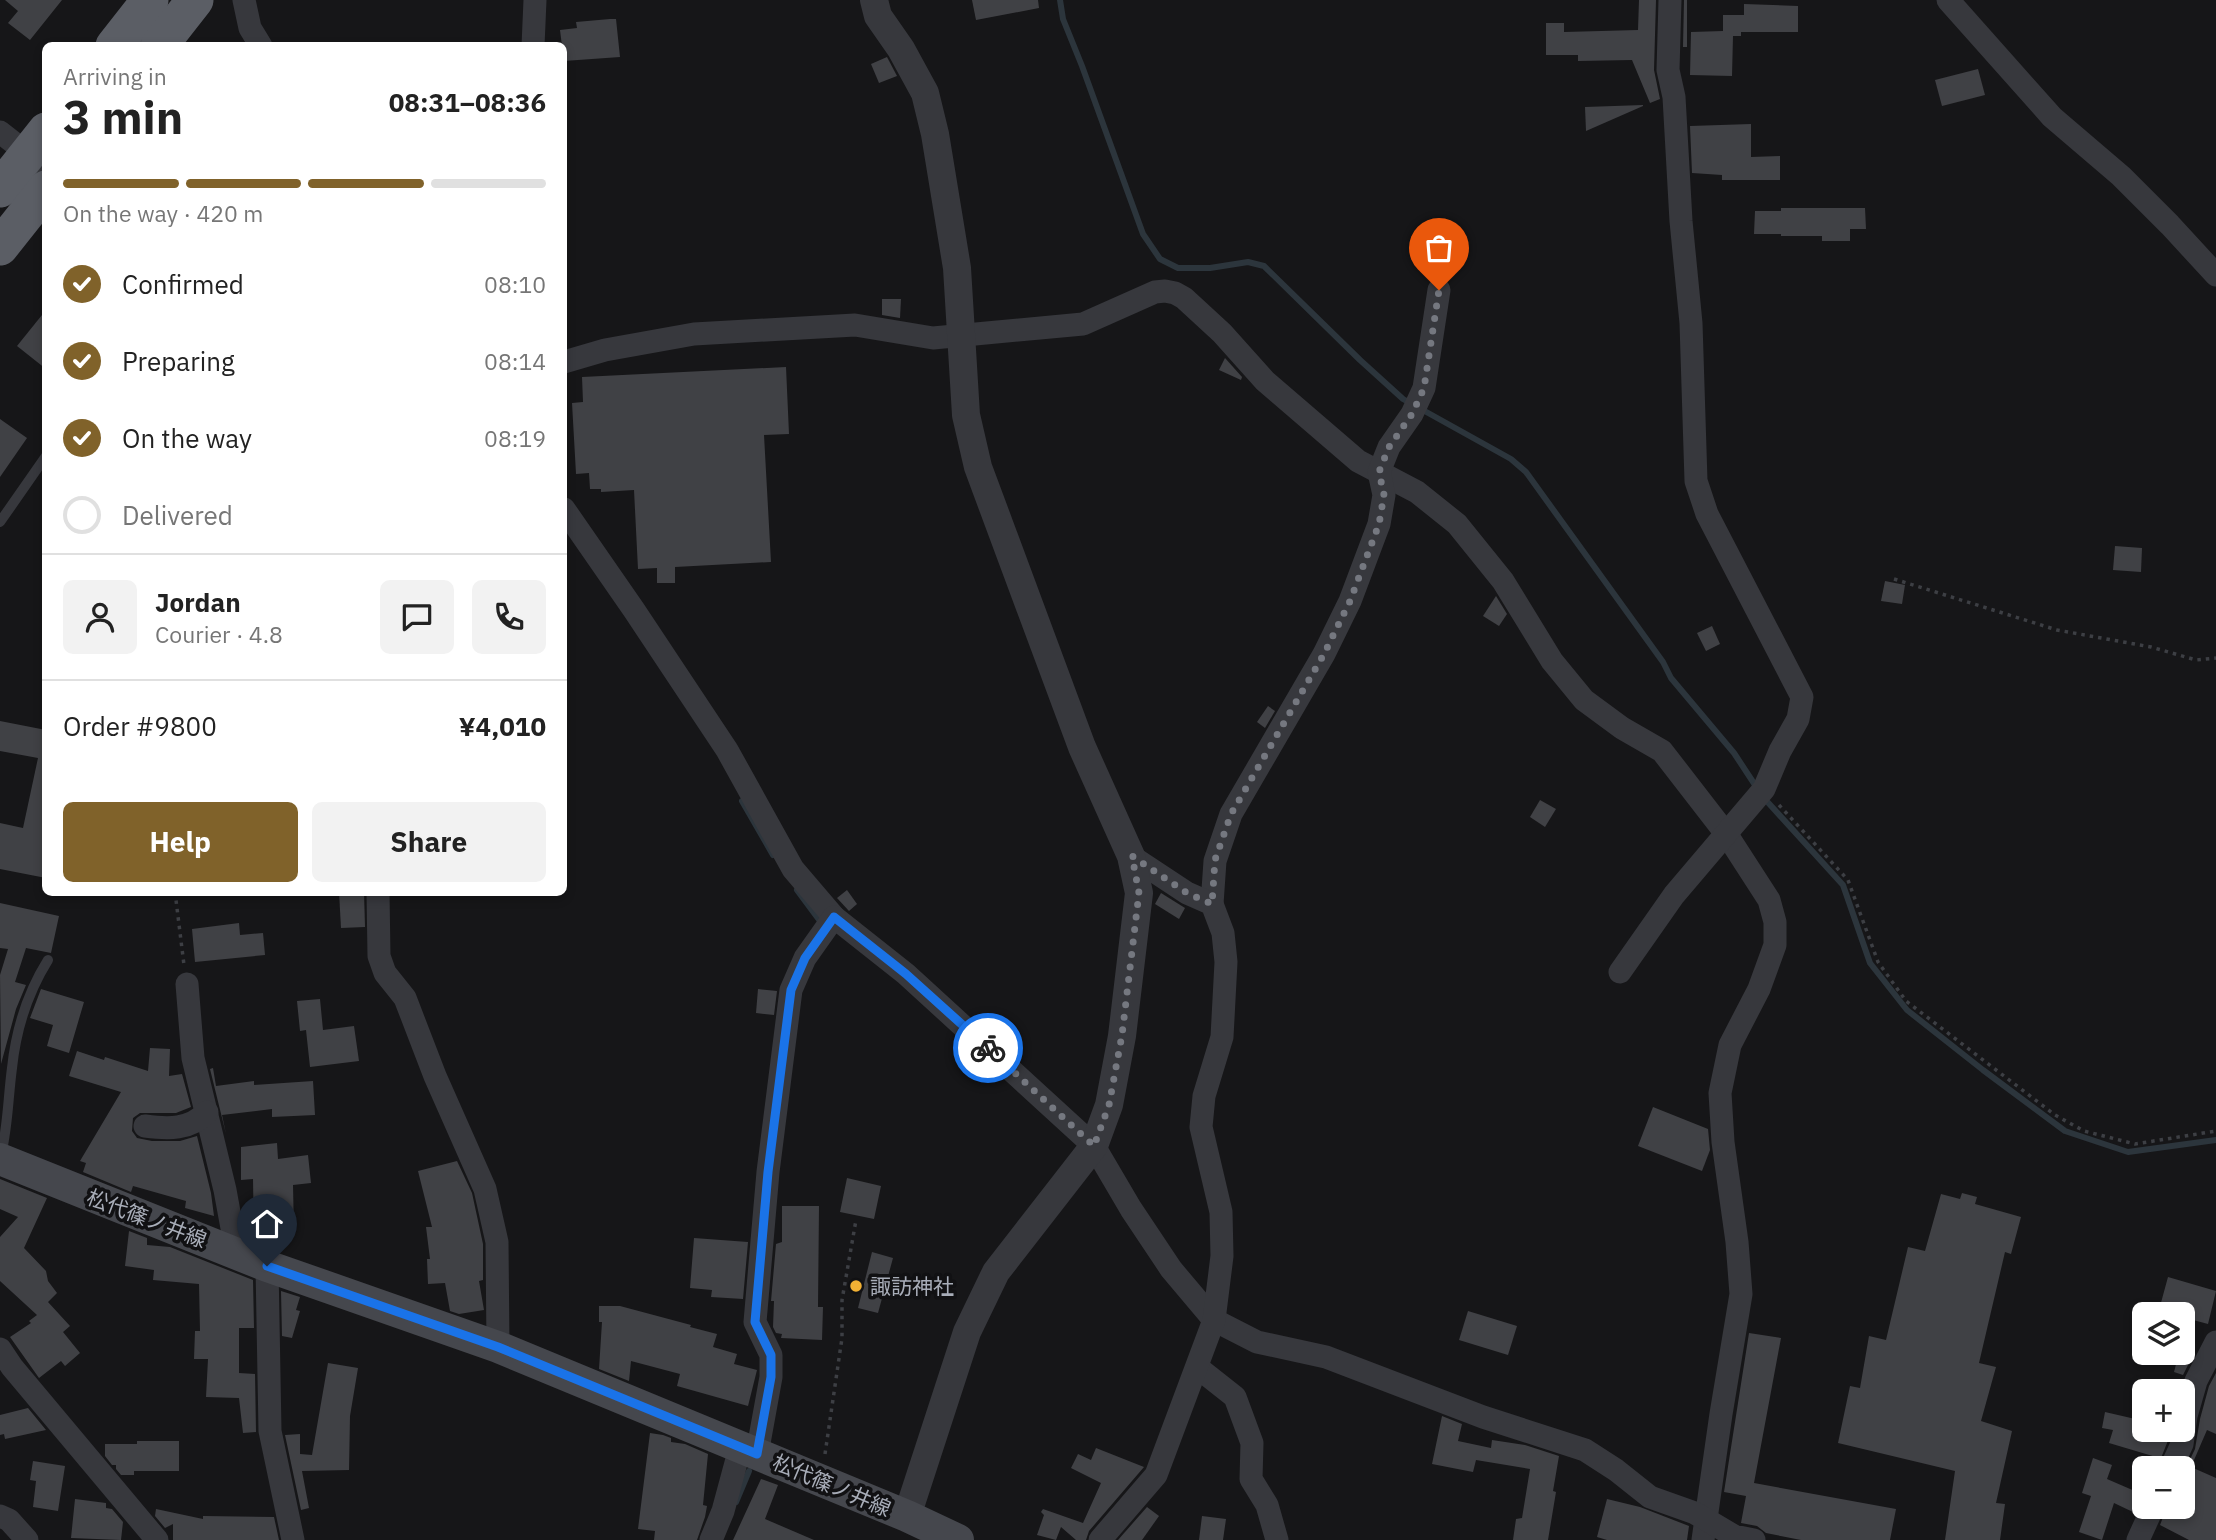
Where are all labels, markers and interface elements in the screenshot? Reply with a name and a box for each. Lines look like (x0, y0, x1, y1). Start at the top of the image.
text: Arriving in (63, 61, 167, 91)
text: 08:31–08:36 (389, 85, 546, 119)
text: 3 min (63, 87, 183, 147)
text: On the way · 420 m (63, 198, 263, 228)
pin (1409, 218, 1469, 290)
icon: bag (1420, 229, 1458, 267)
icon: check (63, 265, 101, 303)
text: Confirmed (122, 267, 244, 301)
text: 08:10 (484, 269, 546, 299)
icon: check (63, 342, 101, 380)
text: Preparing (122, 344, 235, 378)
text: 08:14 (484, 346, 546, 376)
icon: check (63, 419, 101, 457)
text: On the way (122, 421, 252, 455)
text: 08:19 (484, 423, 546, 453)
text: Delivered (122, 498, 233, 532)
button: person (63, 580, 137, 654)
button: chat (380, 580, 454, 654)
button: phone (472, 580, 546, 654)
text: Jordan (155, 585, 241, 619)
text: Courier · 4.8 (155, 619, 283, 649)
text: Order #9800 (63, 709, 217, 743)
text: ¥4,010 (459, 709, 546, 743)
button: Help (63, 802, 298, 882)
button: Share (312, 802, 546, 882)
courier (953, 1013, 1023, 1083)
icon: bike (969, 1029, 1007, 1067)
street label: 松代篠ノ井線 (83, 1182, 211, 1254)
pin (237, 1194, 297, 1266)
icon: home (248, 1205, 286, 1243)
place label: 諏訪神社 (870, 1272, 954, 1300)
marker: 諏訪神社 (848, 1278, 864, 1294)
map controls (2132, 1302, 2195, 1519)
button: layers (2132, 1302, 2195, 1365)
button: + (2132, 1379, 2195, 1442)
street label: 松代篠ノ井線 (769, 1447, 895, 1523)
button: − (2132, 1456, 2195, 1519)

